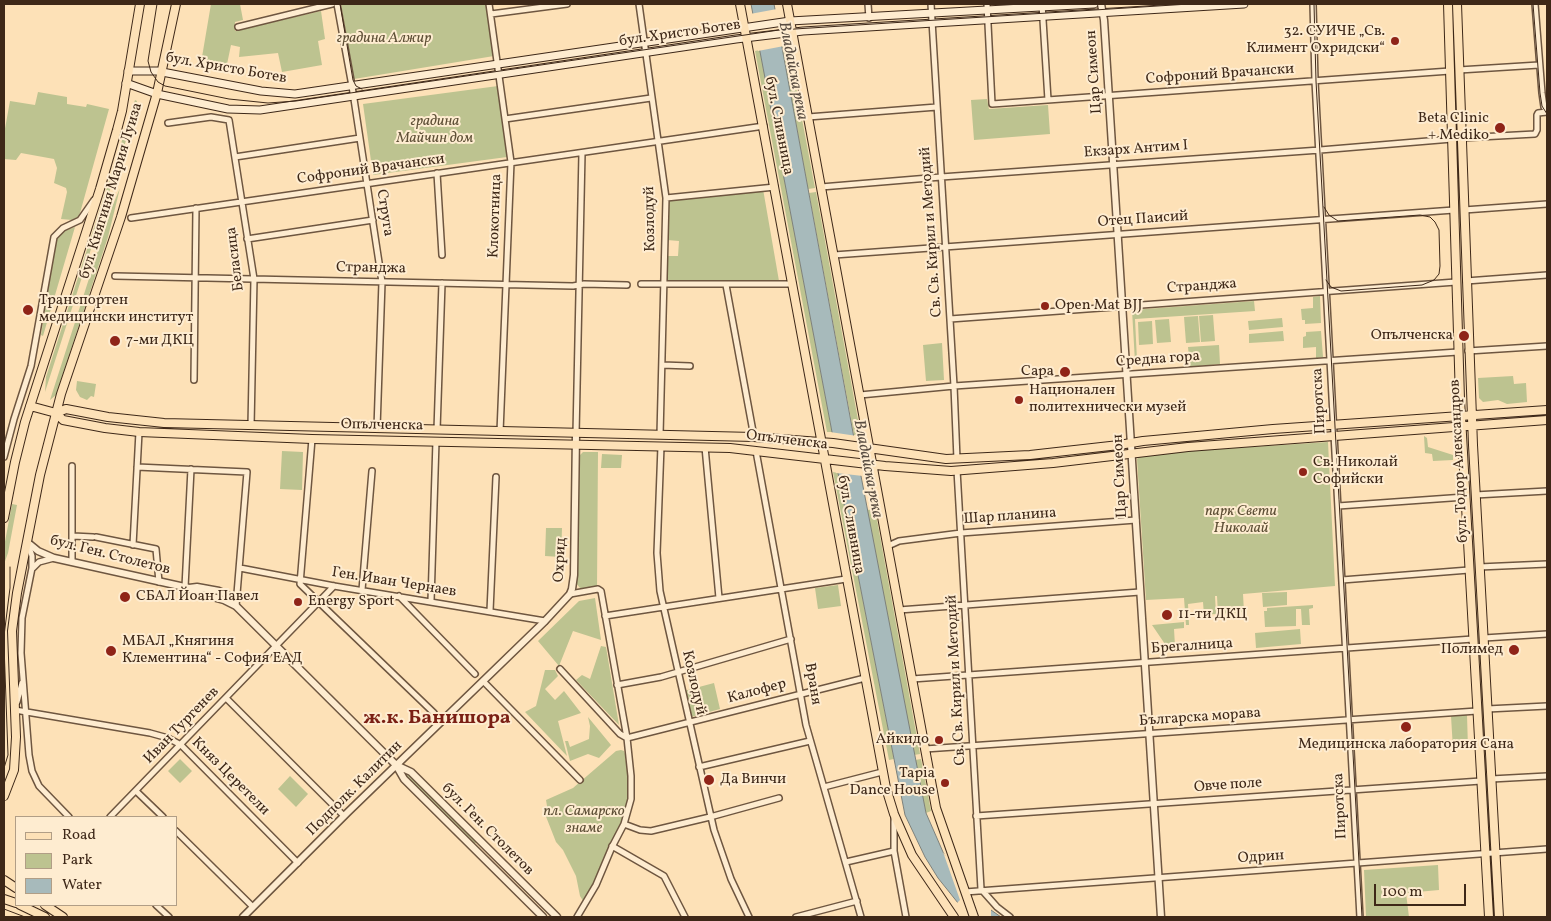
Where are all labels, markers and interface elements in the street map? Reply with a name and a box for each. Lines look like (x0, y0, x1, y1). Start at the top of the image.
street label: бул. Христо Ботев (618, 17, 742, 51)
water label: Владайска река (773, 20, 811, 122)
place label: 32. СУИЧЕ „Св. Климент Охридски“ (1246, 23, 1385, 58)
park label: градина Алжир (337, 30, 431, 48)
street label: Цар Симеон (1083, 30, 1107, 114)
marker: 32. СУИЧЕ „Св. Климент Охридски“ (1389, 35, 1401, 47)
street label: бул. Христо Ботев (164, 49, 288, 89)
street label: Софроний Врачански (1145, 61, 1295, 89)
street label: бул. Сливница (760, 75, 796, 177)
street label: бул. Княгиня Мария Луиза (77, 101, 147, 281)
place label: Beta Clinic + Mediko (1418, 110, 1489, 145)
park label: градина Майчин дом (397, 113, 473, 148)
marker: Beta Clinic + Mediko (1493, 121, 1507, 135)
street label: Екзарх Антим I (1083, 137, 1189, 163)
street label: Св. Св. Кирил и Методий (917, 146, 947, 318)
street label: Софроний Врачански (296, 151, 446, 189)
street label: Клокотница (486, 173, 506, 259)
street label: Козлодуй (641, 186, 661, 252)
street label: Струга (371, 188, 397, 238)
street label: Отец Паисий (1097, 208, 1189, 232)
street label: Беласица (223, 226, 249, 292)
street label: Странджа (336, 259, 406, 279)
street label: Странджа (1167, 276, 1237, 298)
place label: Транспортен медицински институт (39, 292, 193, 327)
place label: Open Mat BJJ (1055, 297, 1142, 315)
marker: Open Mat BJJ (1039, 300, 1051, 312)
marker: Транспортен медицински институт (21, 303, 35, 317)
place label: Опълченска (1371, 327, 1453, 345)
marker: Опълченска (1457, 329, 1471, 343)
place label: 7-ми ДКЦ (126, 332, 194, 350)
marker: 7-ми ДКЦ (108, 334, 122, 348)
street label: Средна гора (1115, 348, 1201, 372)
place label: Сара (1021, 363, 1054, 381)
marker: Сара (1058, 365, 1072, 379)
street label: Пиротска (1309, 367, 1331, 435)
street label: бул. Тодор Александров (1447, 379, 1473, 543)
place label: Национален политехнически музей (1029, 382, 1186, 417)
marker: Национален политехнически музей (1013, 394, 1025, 406)
street label: Опълченска (341, 416, 423, 436)
water label: Владайска река (848, 418, 886, 520)
street label: Опълченска (745, 427, 829, 455)
street label: Цар Симеон (1110, 434, 1132, 518)
place label: Св. Николай Софийски (1313, 454, 1398, 489)
marker: Св. Николай Софийски (1297, 466, 1309, 478)
street label: бул. Сливница (832, 474, 868, 576)
park label: парк Свети Николай (1205, 503, 1277, 538)
street label: Шар планина (963, 505, 1057, 529)
street label: бул. Ген. Столетов (48, 532, 172, 580)
street label: Охрид (551, 537, 571, 583)
street label: Ген. Иван Чернаев (330, 564, 458, 602)
place label: СБАЛ Йоан Павел (136, 588, 259, 606)
marker: СБАЛ Йоан Павел (118, 590, 132, 604)
place label: Energy Sport (308, 593, 395, 611)
street label: Св. Св. Кирил и Методий (944, 594, 970, 766)
marker: Energy Sport (292, 596, 304, 608)
place label: 11-ти ДКЦ (1178, 606, 1248, 624)
marker: 11-ти ДКЦ (1160, 608, 1174, 622)
place label: МБАЛ „Княгиня Клементина“ - София ЕАД (122, 633, 303, 668)
street label: Брегалница (1150, 635, 1234, 659)
place label: Полимед (1441, 641, 1503, 659)
marker: Полимед (1507, 643, 1521, 657)
marker: МБАЛ „Княгиня Клементина“ - София ЕАД (104, 644, 118, 658)
street label: Козлодуй (677, 649, 709, 717)
street label: Враня (799, 662, 825, 706)
street label: Калофер (726, 676, 788, 708)
street label: Иван Тургенев (141, 684, 223, 768)
street label: Българска морава (1138, 705, 1262, 731)
district label: ж.к. Банишора (363, 707, 511, 731)
marker: Медицинска лаборатория Сана (1399, 720, 1413, 734)
place label: Айкидо (876, 731, 929, 749)
street label: Княз Церетели (187, 734, 273, 820)
marker: Айкидо (933, 734, 945, 746)
place label: Медицинска лаборатория Сана (1298, 736, 1514, 754)
street label: Подполк. Калитин (303, 737, 407, 841)
place label: Tapia Dance House (850, 765, 935, 800)
place label: Да Винчи (720, 771, 786, 789)
street label: Пиротска (1330, 772, 1352, 840)
marker: Да Винчи (702, 773, 716, 787)
street label: Овче поле (1193, 775, 1263, 797)
marker: Tapia Dance House (939, 777, 951, 789)
street label: бул. Ген. Столетов (437, 780, 537, 880)
park label: пл. Самарско знаме (543, 803, 625, 838)
legend (15, 816, 178, 906)
text: Road (62, 825, 96, 846)
street label: Одрин (1237, 847, 1285, 869)
text: Park (62, 850, 93, 871)
scale bar (1376, 874, 1468, 906)
text: Water (62, 875, 102, 896)
text: 100 m (1382, 882, 1422, 903)

